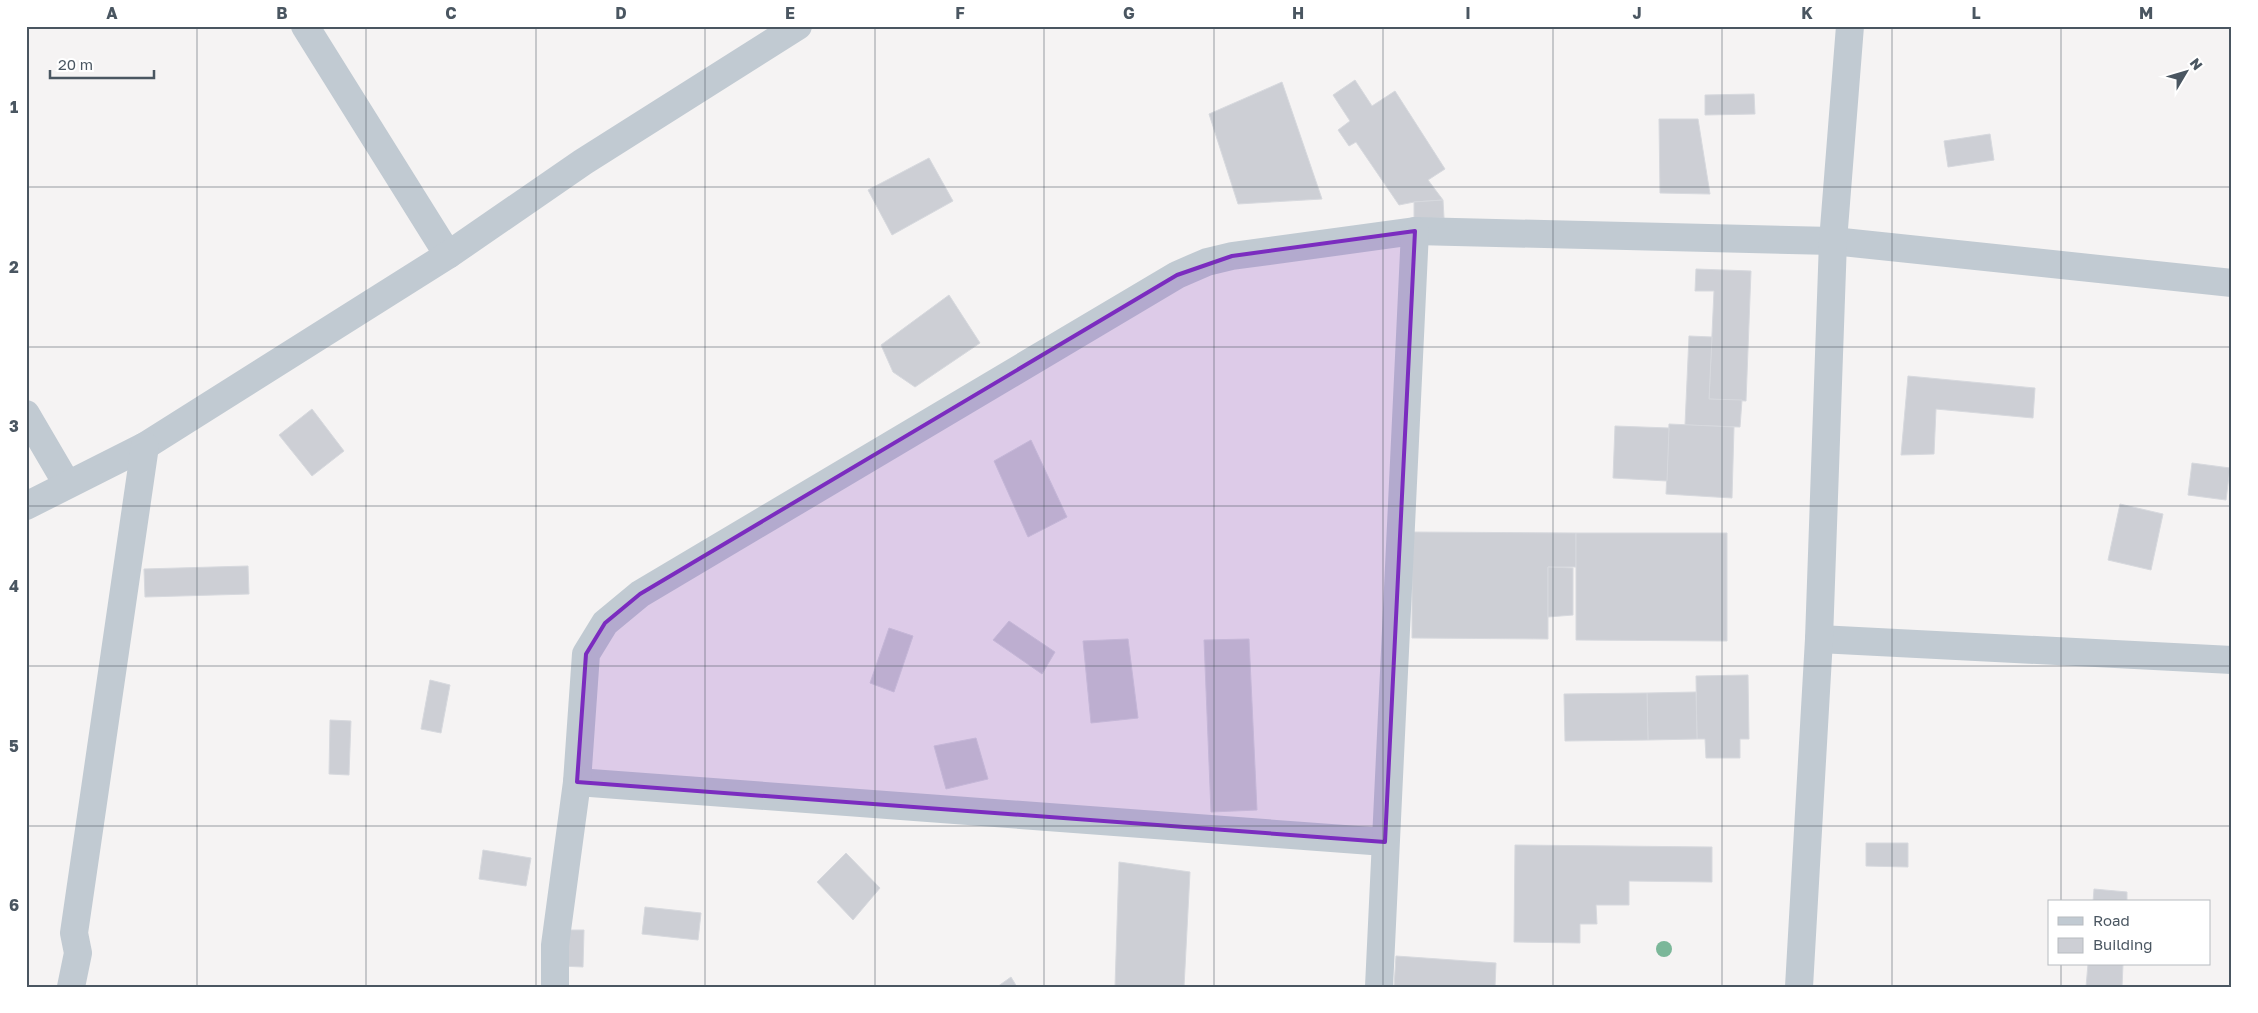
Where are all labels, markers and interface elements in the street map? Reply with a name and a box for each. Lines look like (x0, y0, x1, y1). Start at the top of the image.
text: A (106, 3, 118, 23)
text: B (276, 3, 288, 23)
text: C (445, 3, 457, 23)
text: D (615, 3, 627, 23)
text: E (785, 3, 795, 23)
text: F (955, 3, 965, 23)
text: G (1123, 3, 1135, 23)
text: H (1292, 3, 1304, 23)
text: I (1465, 3, 1471, 23)
text: J (1632, 3, 1642, 23)
text: K (1801, 3, 1813, 23)
text: L (1971, 3, 1981, 23)
text: M (2139, 3, 2153, 23)
scale bar (50, 48, 154, 80)
north arrow (2160, 48, 2210, 98)
text: N (2187, 54, 2207, 73)
text: 20 m (58, 55, 93, 73)
text: 1 (10, 97, 18, 117)
text: 2 (9, 257, 19, 277)
text: 3 (9, 416, 19, 436)
text: 4 (9, 576, 19, 596)
text: 5 (9, 736, 19, 756)
text: 6 (9, 895, 19, 915)
legend (2048, 900, 2210, 966)
text: Road (2093, 911, 2130, 929)
text: Building (2093, 935, 2153, 953)

